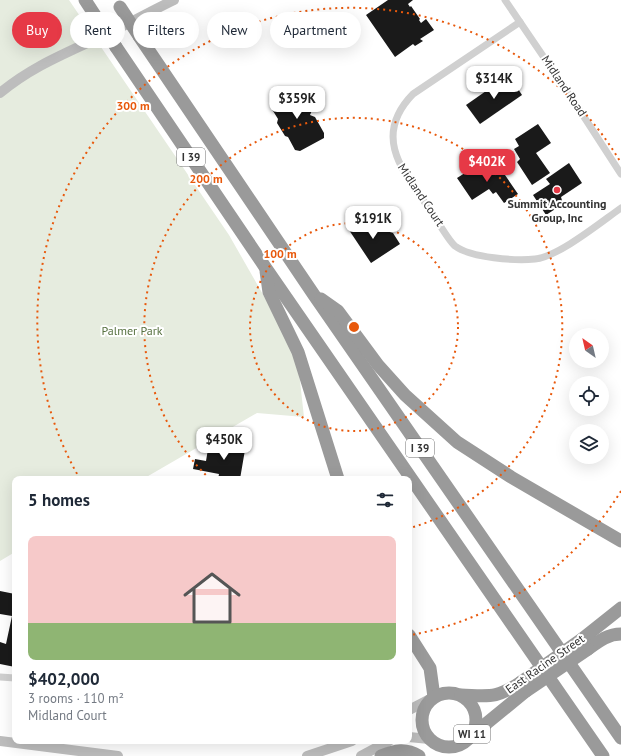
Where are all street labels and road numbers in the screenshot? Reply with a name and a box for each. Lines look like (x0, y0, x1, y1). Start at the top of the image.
street label: Midland Road (539, 52, 590, 119)
road number: I 39 (177, 148, 205, 166)
street label: Midland Court (395, 160, 448, 229)
road number: I 39 (406, 439, 434, 457)
street label: East Racine Street (502, 631, 587, 696)
road number: WI 11 (454, 725, 490, 743)

